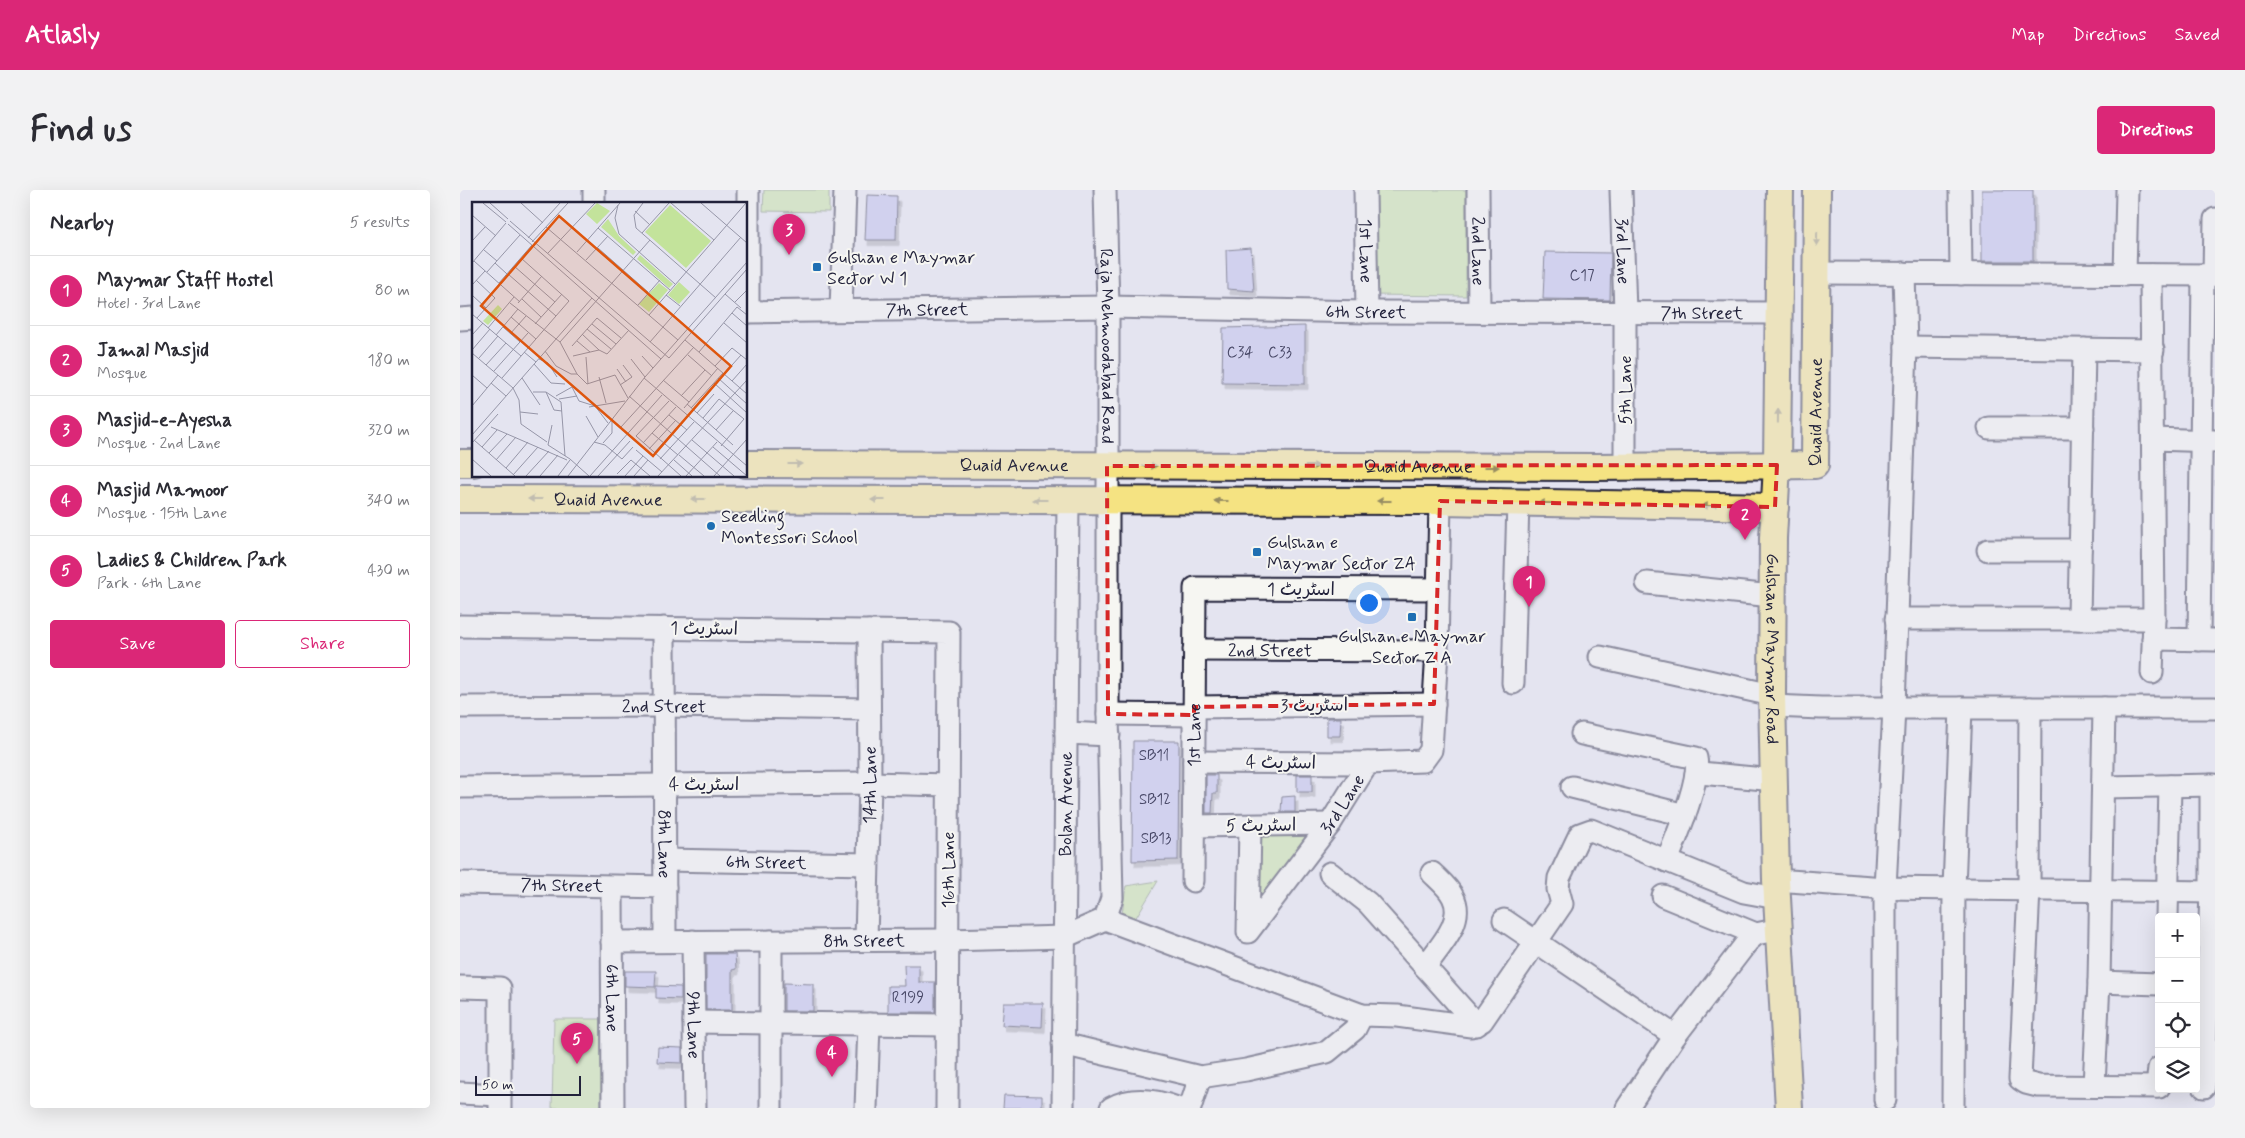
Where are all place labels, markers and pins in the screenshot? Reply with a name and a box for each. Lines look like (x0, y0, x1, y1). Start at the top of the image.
pin: 3 (773, 214, 805, 255)
place label: Gulshan e Maymar Sector W 1 (827, 246, 976, 291)
marker: Gulshan e Maymar Sector W 1 (811, 261, 823, 273)
pin: 2 (1729, 499, 1761, 540)
place label: Seedling Montessori School (721, 505, 858, 550)
marker: Seedling Montessori School (705, 520, 717, 532)
place label: Gulshan e Maymar Sector ZA (1267, 531, 1416, 576)
marker: Gulshan e Maymar Sector ZA (1251, 546, 1263, 558)
pin: 1 (1513, 566, 1545, 607)
marker: Gulshan e Maymar Sector Z A (1406, 611, 1418, 623)
place label: Gulshan e Maymar Sector Z A (1338, 625, 1487, 670)
pin: 5 (561, 1023, 593, 1064)
pin: 4 (816, 1036, 848, 1077)

